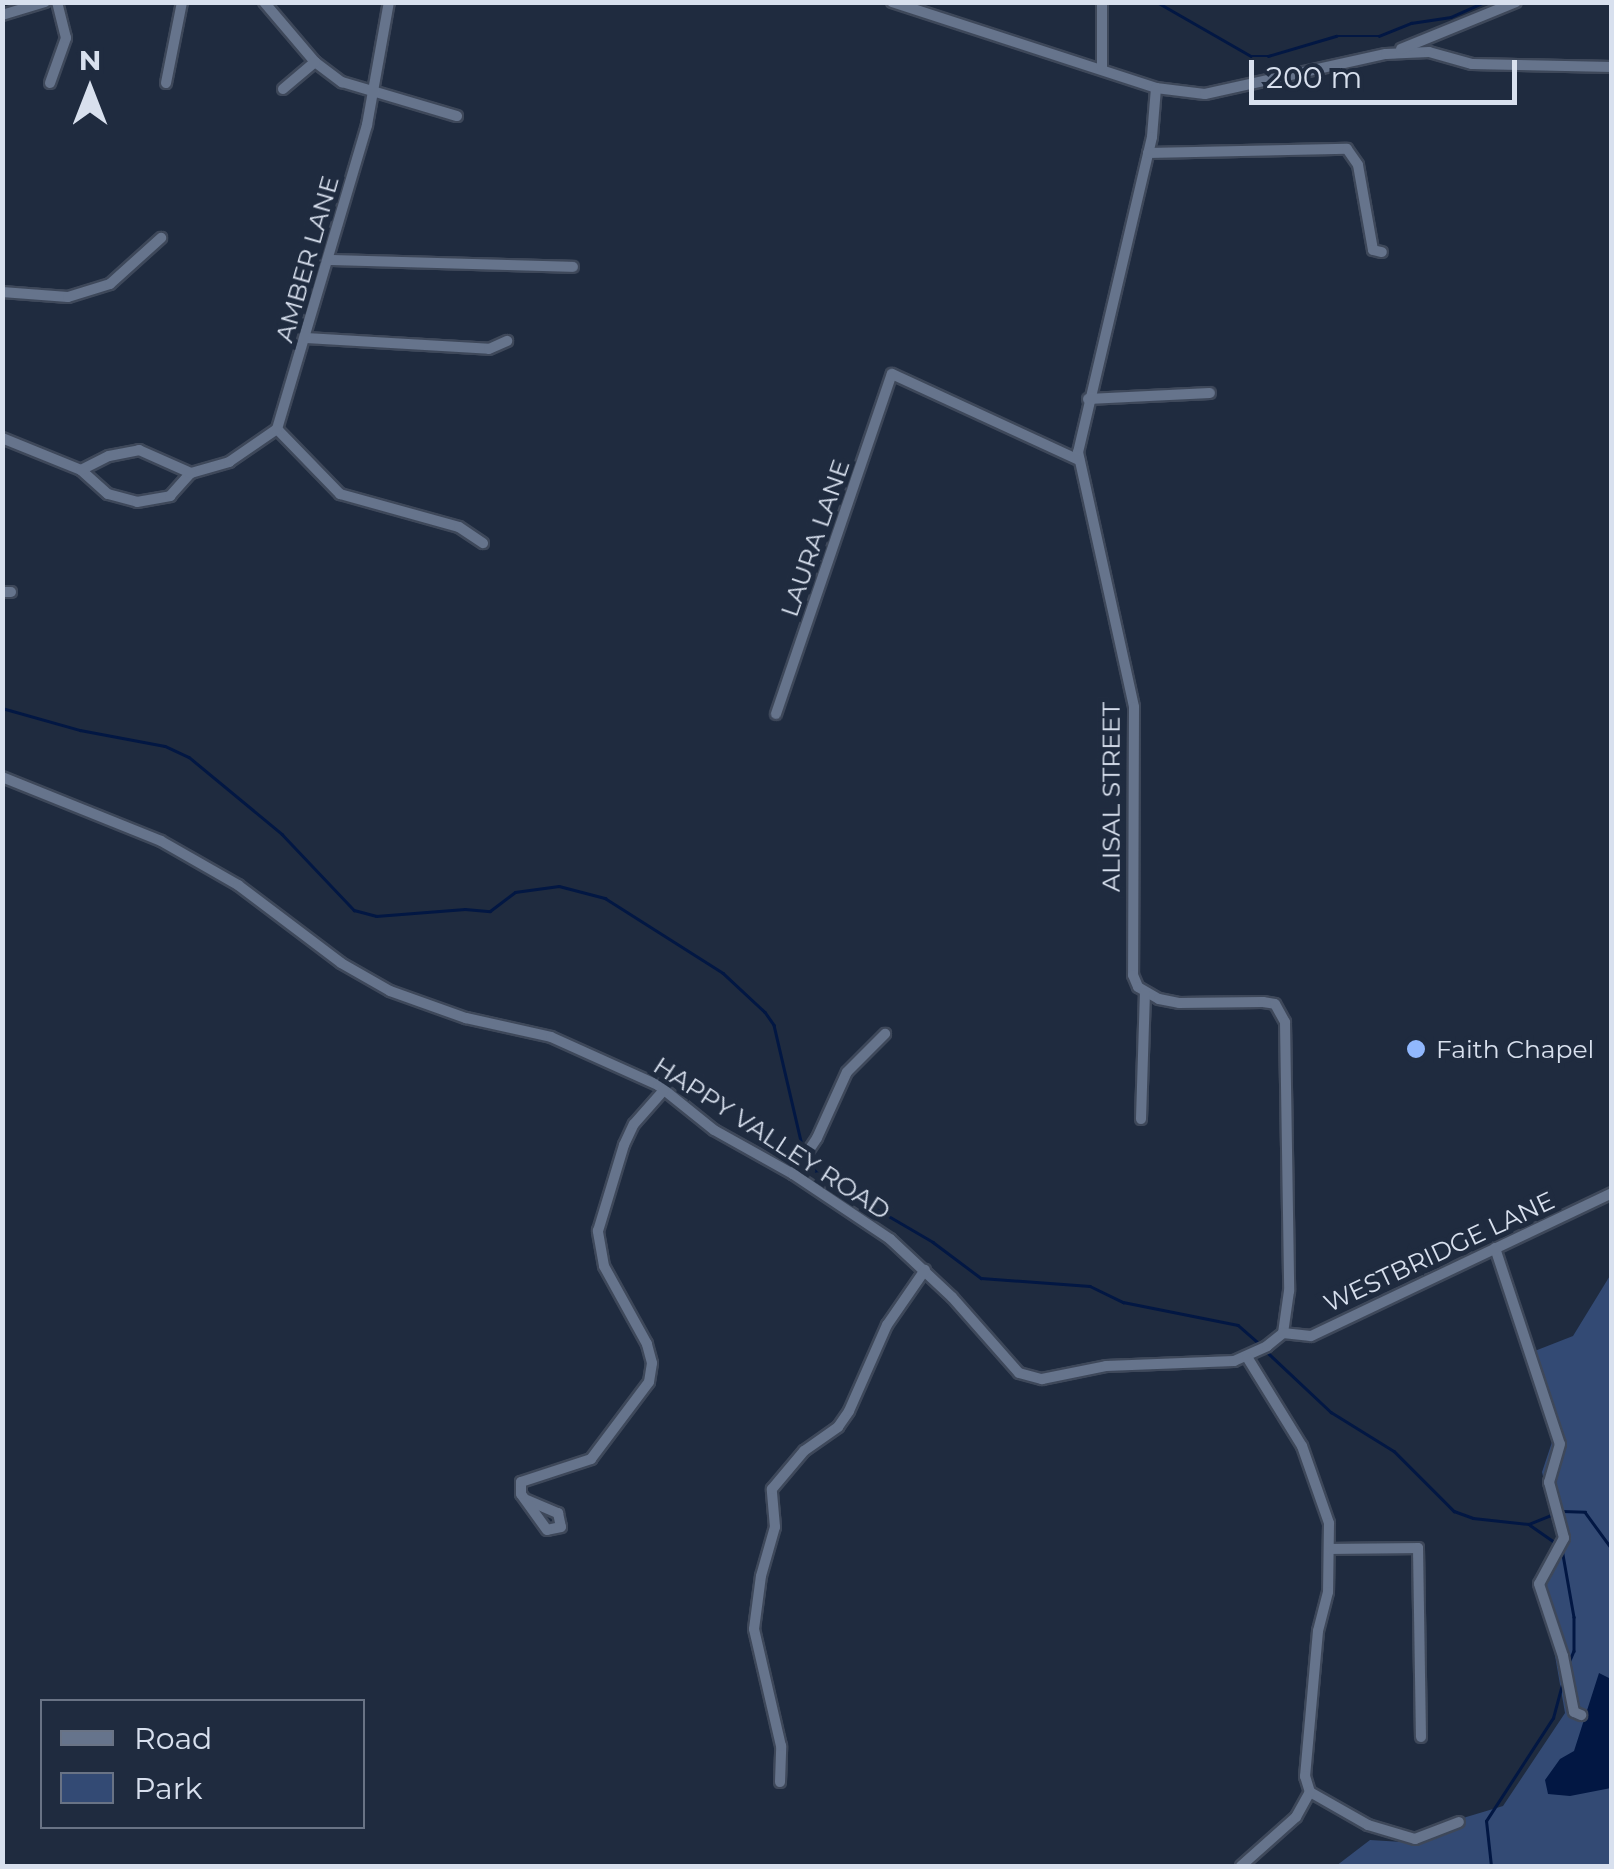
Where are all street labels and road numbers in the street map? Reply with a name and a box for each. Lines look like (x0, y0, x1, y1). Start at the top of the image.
street label: AMBER LANE (269, 172, 345, 346)
street label: LAURA LANE (774, 455, 856, 621)
street label: ALISAL STREET (1096, 702, 1126, 892)
street label: HAPPY VALLEY ROAD (648, 1050, 896, 1226)
street label: WESTBRIDGE LANE (1319, 1185, 1559, 1319)

